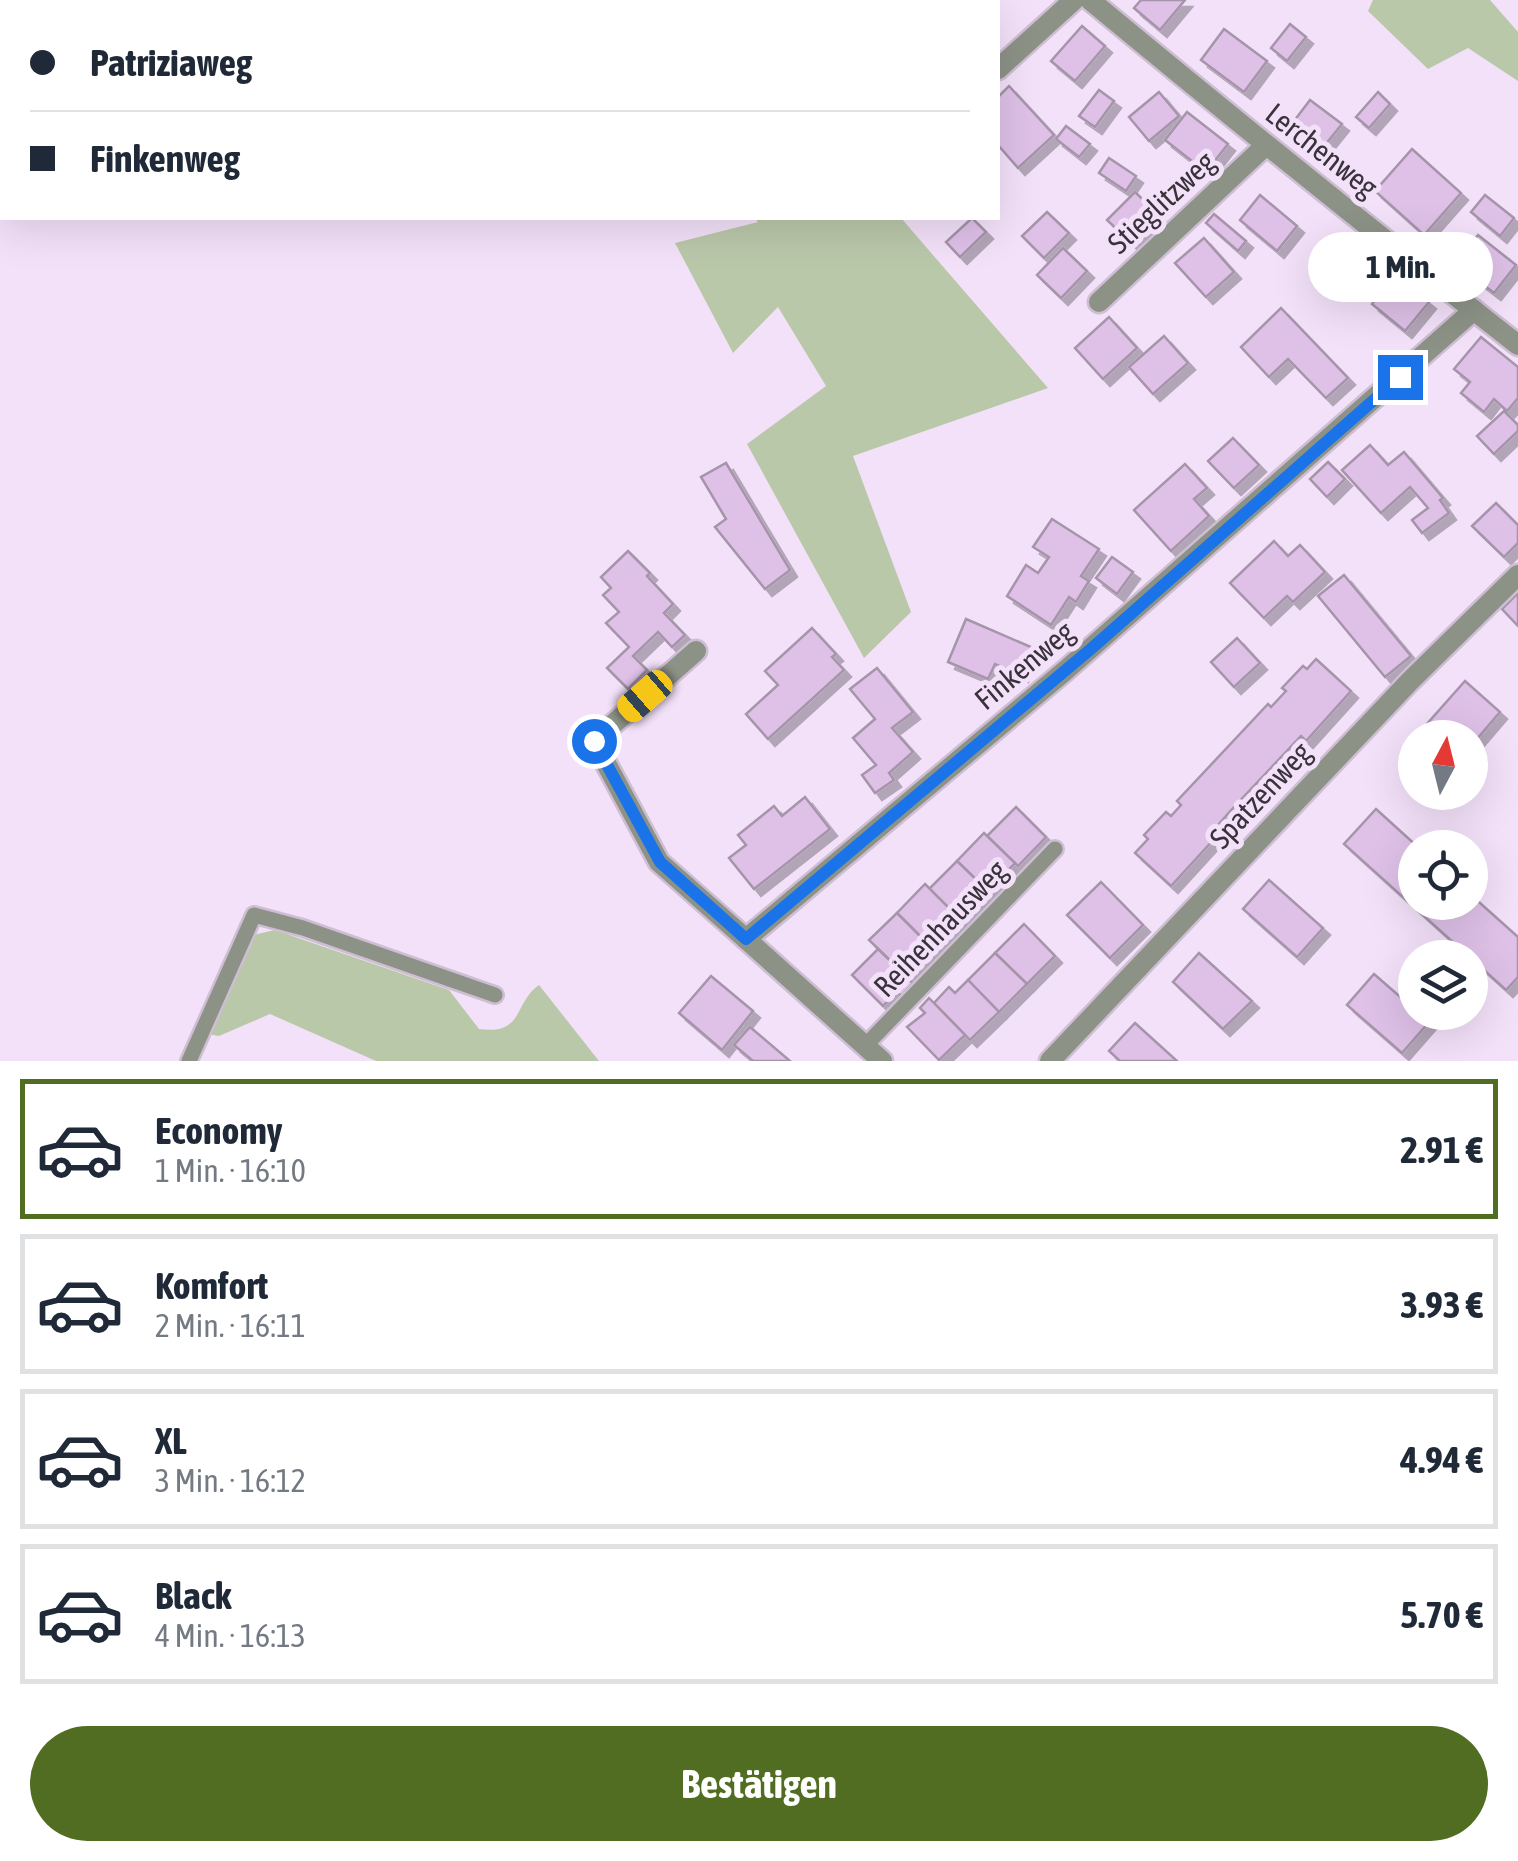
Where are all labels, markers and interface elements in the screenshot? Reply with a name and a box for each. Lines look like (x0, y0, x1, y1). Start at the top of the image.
text: Patriziaweg (90, 41, 252, 84)
street label: Lerchenweg (1260, 96, 1385, 204)
text: Finkenweg (90, 137, 240, 180)
street label: Stieglitzweg (1101, 144, 1221, 260)
callout: 1 Min. (1308, 232, 1492, 302)
text: 1 Min. (1366, 248, 1435, 285)
route end (1378, 355, 1423, 400)
street label: Finkenweg (968, 614, 1080, 716)
car (613, 665, 677, 727)
route start (572, 719, 617, 764)
north arrow (1398, 720, 1488, 810)
map controls (1398, 720, 1488, 1030)
street label: Spatzenweg (1202, 735, 1318, 855)
button: locate (1398, 830, 1488, 920)
street label: Reihenhausweg (867, 853, 1013, 1003)
button: layers (1398, 940, 1488, 1030)
icon: car (35, 1104, 125, 1194)
text: Economy (155, 1109, 282, 1152)
text: 2.91 € (1400, 1128, 1483, 1171)
text: 1 Min. · 16:10 (155, 1152, 306, 1189)
icon: car (35, 1259, 125, 1349)
text: Komfort (155, 1264, 268, 1307)
text: 3.93 € (1400, 1283, 1483, 1326)
text: 2 Min. · 16:11 (155, 1307, 306, 1344)
icon: car (35, 1414, 125, 1504)
text: XL (155, 1419, 187, 1462)
text: 4.94 € (1400, 1438, 1483, 1481)
text: 3 Min. · 16:12 (155, 1462, 306, 1499)
icon: car (35, 1569, 125, 1659)
text: Black (155, 1574, 232, 1617)
text: 5.70 € (1400, 1593, 1483, 1636)
text: 4 Min. · 16:13 (155, 1617, 306, 1654)
button: Bestätigen (30, 1726, 1488, 1841)

